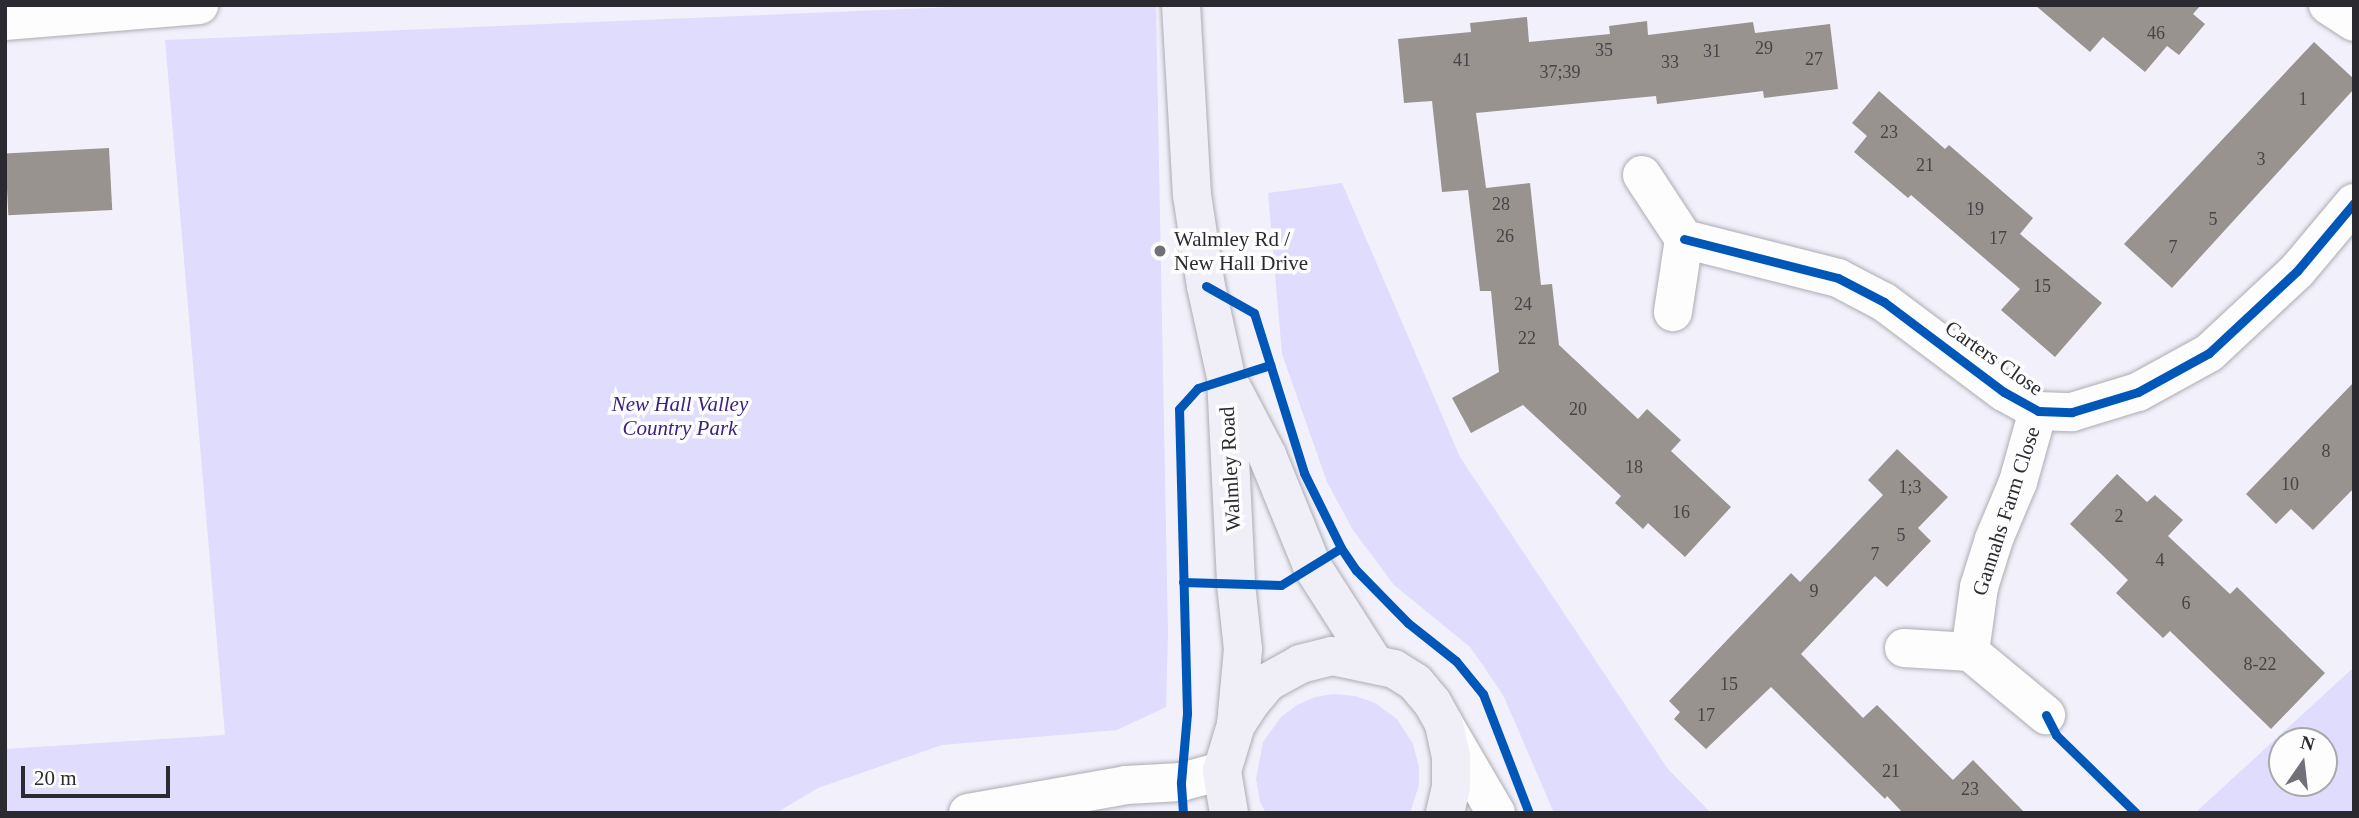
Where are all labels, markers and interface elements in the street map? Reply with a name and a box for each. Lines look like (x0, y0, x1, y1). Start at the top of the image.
house number: 46 (2147, 22, 2165, 44)
house number: 29 (1755, 37, 1773, 59)
house number: 35 (1595, 39, 1613, 61)
house number: 31 (1703, 40, 1721, 62)
house number: 27 (1805, 48, 1823, 70)
house number: 41 (1453, 49, 1471, 71)
house number: 33 (1661, 51, 1679, 73)
house number: 37;39 (1539, 61, 1581, 83)
house number: 1 (2298, 88, 2308, 110)
house number: 23 (1880, 121, 1898, 143)
house number: 3 (2256, 148, 2266, 170)
house number: 21 (1916, 154, 1934, 176)
house number: 28 (1492, 193, 1510, 215)
house number: 19 (1966, 198, 1984, 220)
house number: 5 (2208, 208, 2218, 230)
house number: 26 (1496, 225, 1514, 247)
place label: Walmley Rd / New Hall Drive (1174, 226, 1308, 276)
house number: 17 (1989, 227, 2007, 249)
house number: 7 (2168, 236, 2178, 258)
marker: Walmley Rd / New Hall Drive (1152, 243, 1168, 259)
house number: 15 (2033, 275, 2051, 297)
house number: 24 (1514, 293, 1532, 315)
street label: Carters Close (1940, 315, 2048, 401)
house number: 22 (1518, 327, 1536, 349)
park label: New Hall Valley Country Park (612, 391, 748, 441)
house number: 20 (1569, 398, 1587, 420)
street label: Walmley Road (1214, 406, 1246, 532)
street label: Gannahs Farm Close (1967, 423, 2045, 599)
house number: 8 (2322, 440, 2330, 462)
house number: 18 (1625, 456, 1643, 478)
house number: 10 (2281, 473, 2299, 495)
house number: 1;3 (1898, 476, 1922, 498)
house number: 16 (1672, 501, 1690, 523)
house number: 2 (2114, 505, 2124, 527)
house number: 5 (1896, 524, 1906, 546)
house number: 7 (1870, 543, 1880, 565)
house number: 4 (2155, 549, 2164, 571)
house number: 9 (1810, 580, 1819, 602)
house number: 6 (2182, 592, 2190, 614)
house number: 8-22 (2244, 653, 2276, 675)
house number: 15 (1720, 673, 1738, 695)
house number: 17 (1697, 704, 1715, 726)
north arrow (2268, 727, 2338, 797)
text: N (2299, 731, 2317, 755)
scale bar (24, 752, 173, 796)
house number: 21 (1882, 760, 1900, 782)
text: 20 m (34, 766, 77, 790)
house number: 23 (1961, 778, 1979, 800)

